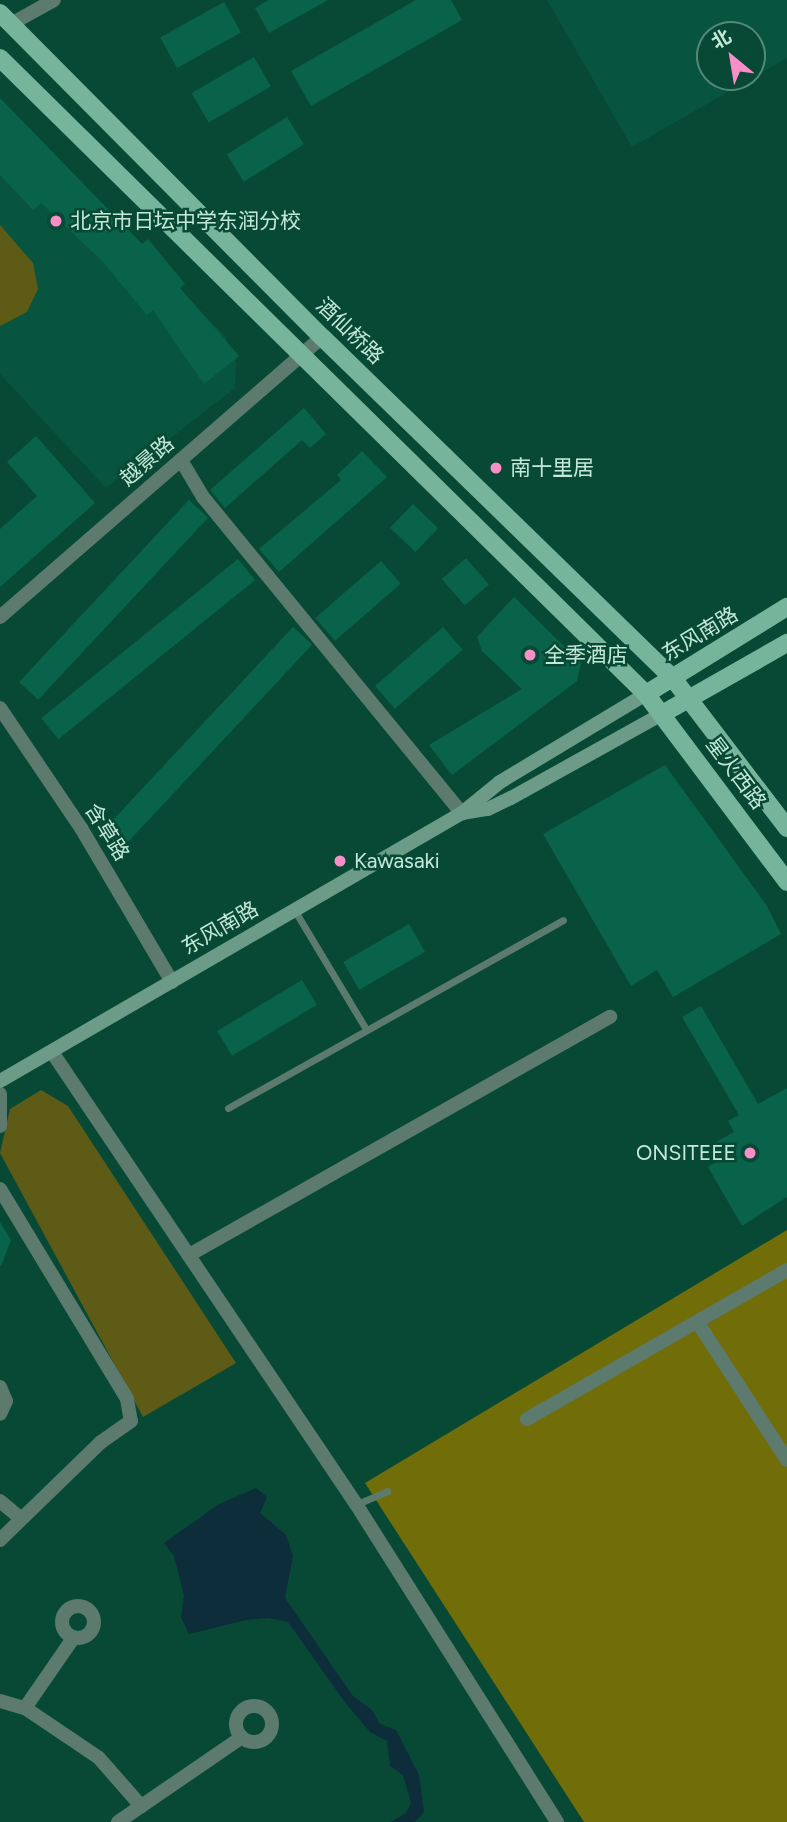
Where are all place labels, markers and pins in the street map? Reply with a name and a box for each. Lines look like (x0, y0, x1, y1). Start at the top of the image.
place label: 北京市日坛中学东润分校 (70, 208, 301, 234)
marker: 北京市日坛中学东润分校 (48, 213, 64, 229)
place label: 南十里居 (510, 455, 594, 481)
marker: 南十里居 (488, 460, 504, 476)
place label: 全季酒店 (544, 642, 628, 668)
marker: 全季酒店 (522, 647, 538, 663)
place label: Kawasaki (354, 848, 440, 874)
marker: Kawasaki (332, 853, 348, 869)
place label: ONSITEEE (636, 1140, 736, 1166)
marker: ONSITEEE (742, 1145, 758, 1161)

